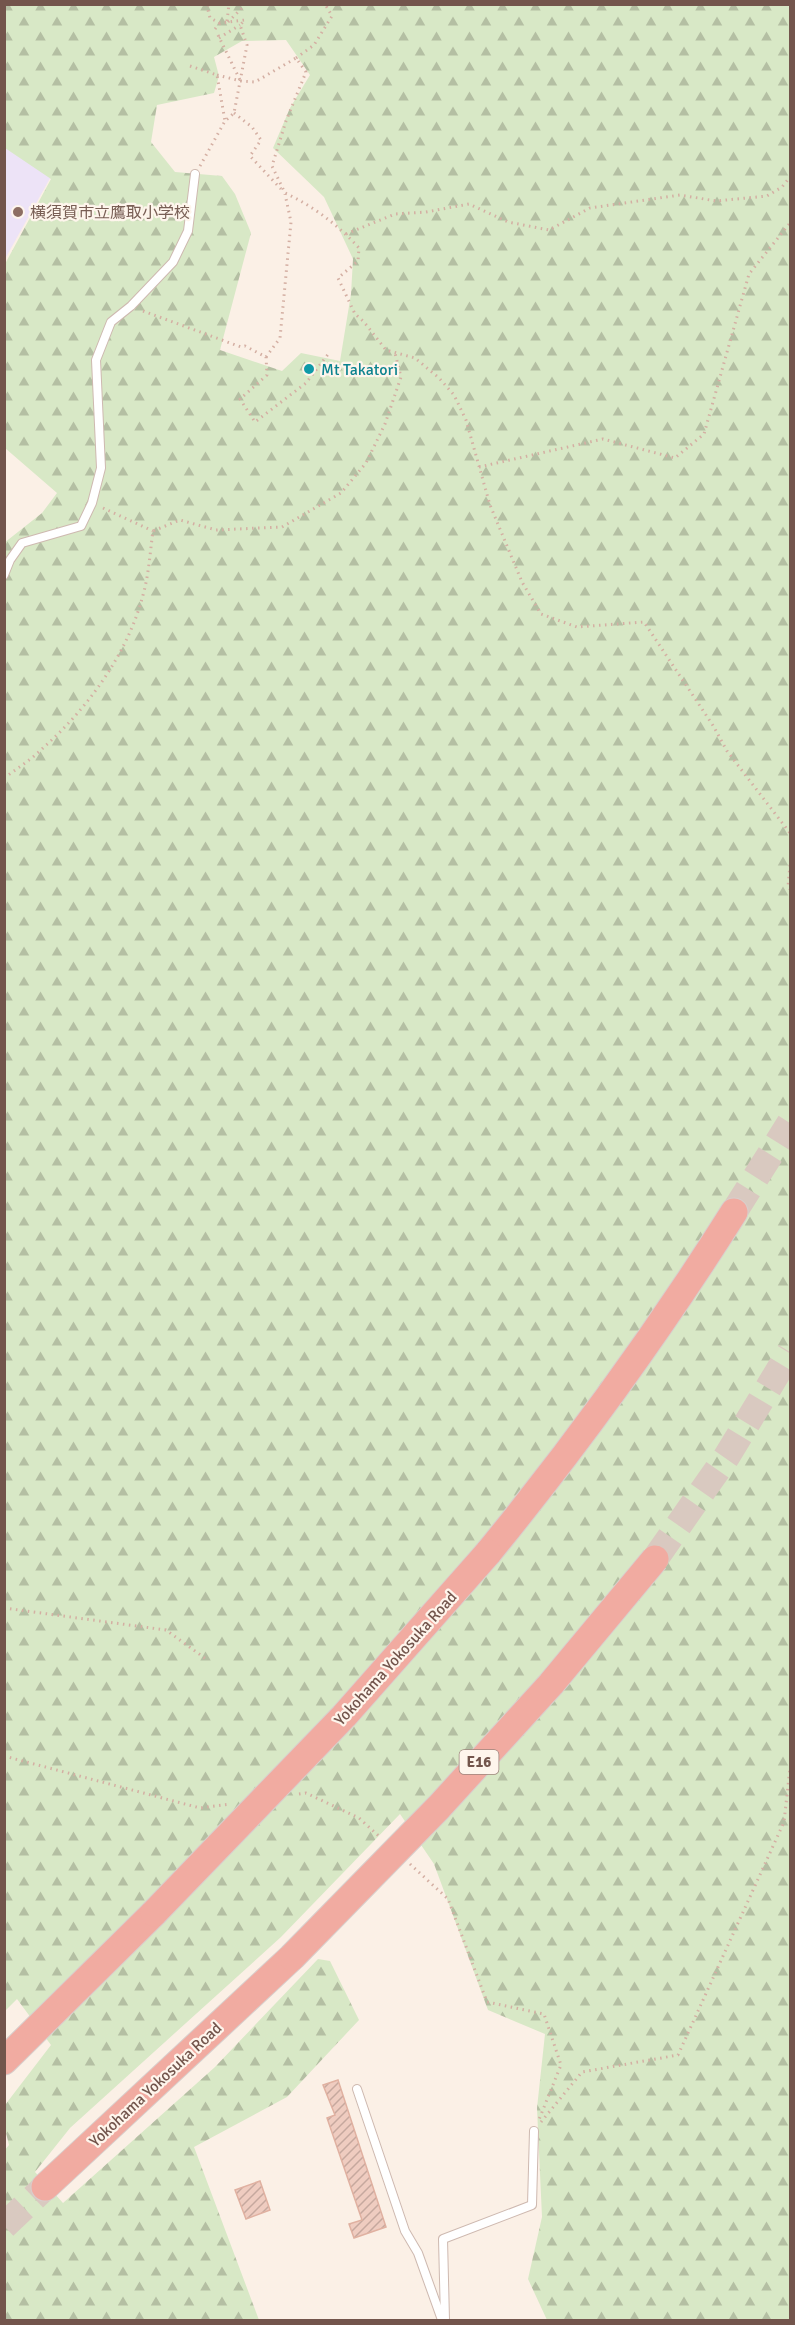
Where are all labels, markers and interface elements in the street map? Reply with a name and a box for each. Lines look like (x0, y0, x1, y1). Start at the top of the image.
place label: 横須賀市立鷹取小学校 (30, 203, 190, 223)
marker: 横須賀市立鷹取小学校 (11, 205, 25, 219)
place label: Mt Takatori (321, 360, 398, 380)
marker: Mt Takatori (302, 362, 316, 376)
street label: Yokohama Yokosuka Road (330, 1587, 461, 1730)
road number: E16 (460, 1750, 498, 1774)
street label: Yokohama Yokosuka Road (85, 2018, 226, 2151)

